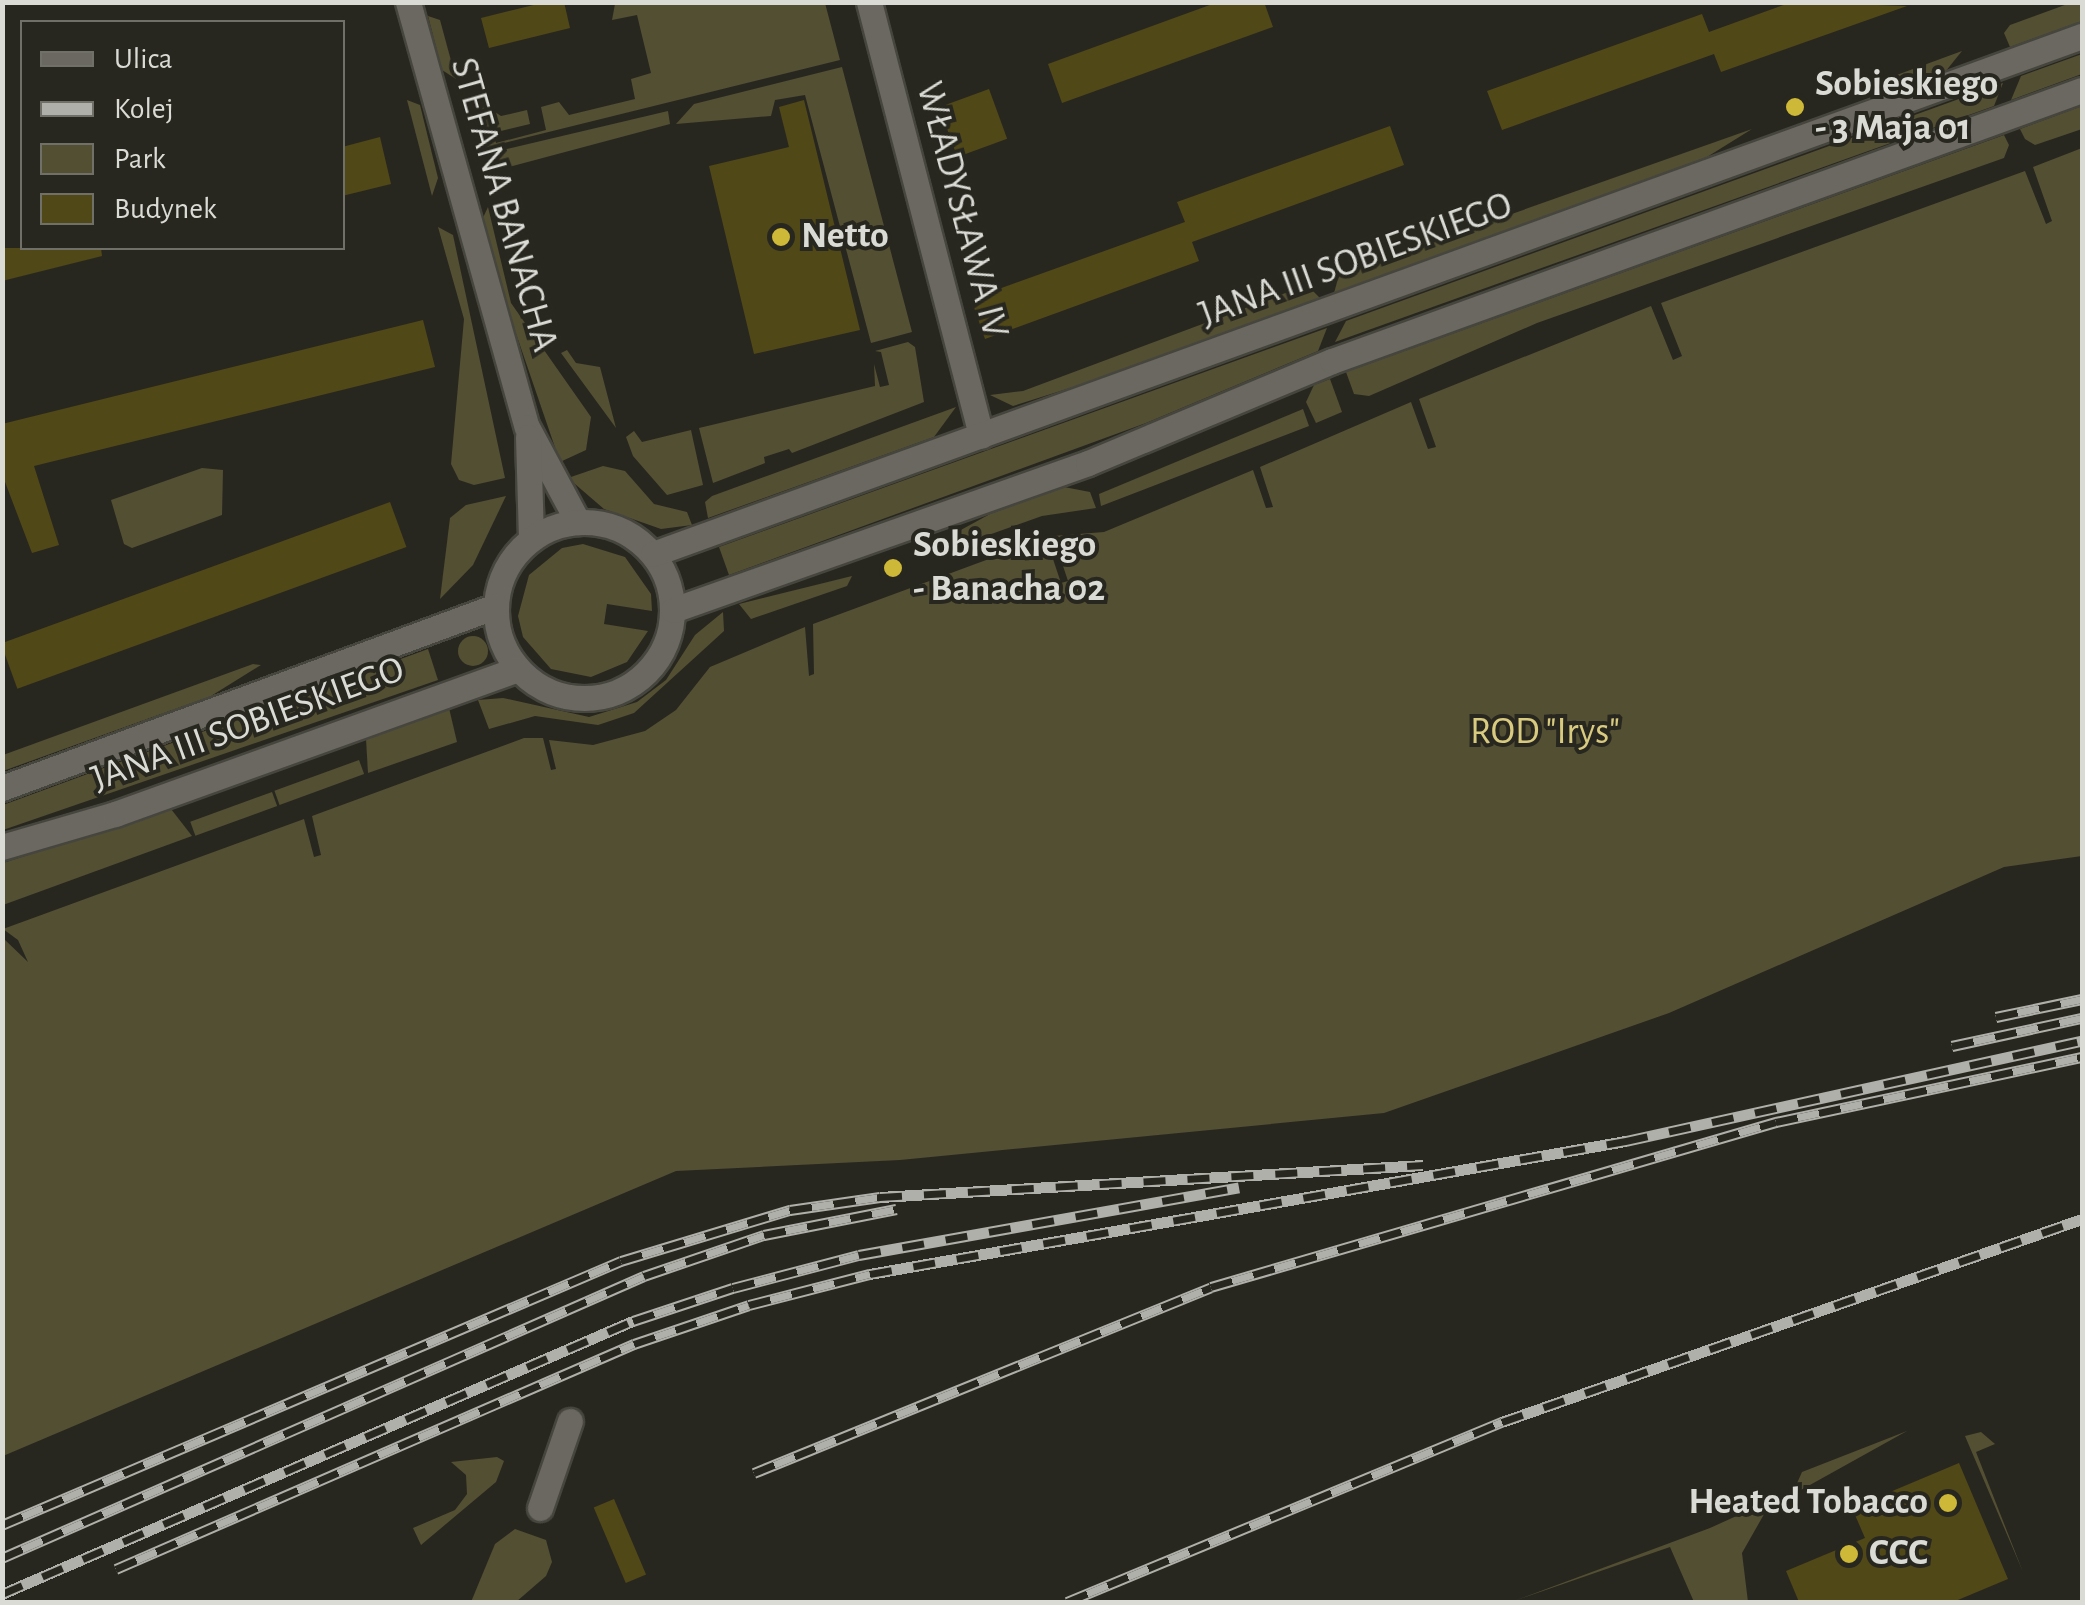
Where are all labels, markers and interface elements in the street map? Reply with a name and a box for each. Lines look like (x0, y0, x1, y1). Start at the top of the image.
legend (20, 20, 345, 250)
text: Ulica (114, 44, 173, 74)
street label: STEFANA BANACHA (439, 53, 567, 357)
place label: Sobieskiego - 3 Maja 01 (1815, 62, 1998, 152)
street label: WŁADYSŁAWA IV (905, 77, 1017, 343)
text: Kolej (114, 94, 174, 124)
marker: Sobieskiego - 3 Maja 01 (1784, 96, 1806, 118)
text: Park (114, 144, 166, 174)
street label: JANA III SOBIESKIEGO (1193, 183, 1519, 339)
text: Budynek (114, 194, 217, 224)
place label: Netto (801, 214, 889, 260)
marker: Netto (770, 226, 792, 248)
place label: Sobieskiego - Banacha 02 (913, 523, 1105, 612)
marker: Sobieskiego - Banacha 02 (882, 557, 904, 579)
street label: JANA III SOBIESKIEGO (85, 647, 411, 803)
park label: ROD "Irys" (1470, 710, 1620, 756)
place label: Heated Tobacco (1688, 1480, 1928, 1526)
marker: Heated Tobacco (1937, 1492, 1959, 1514)
place label: CCC (1869, 1531, 1928, 1577)
marker: CCC (1838, 1543, 1860, 1565)

